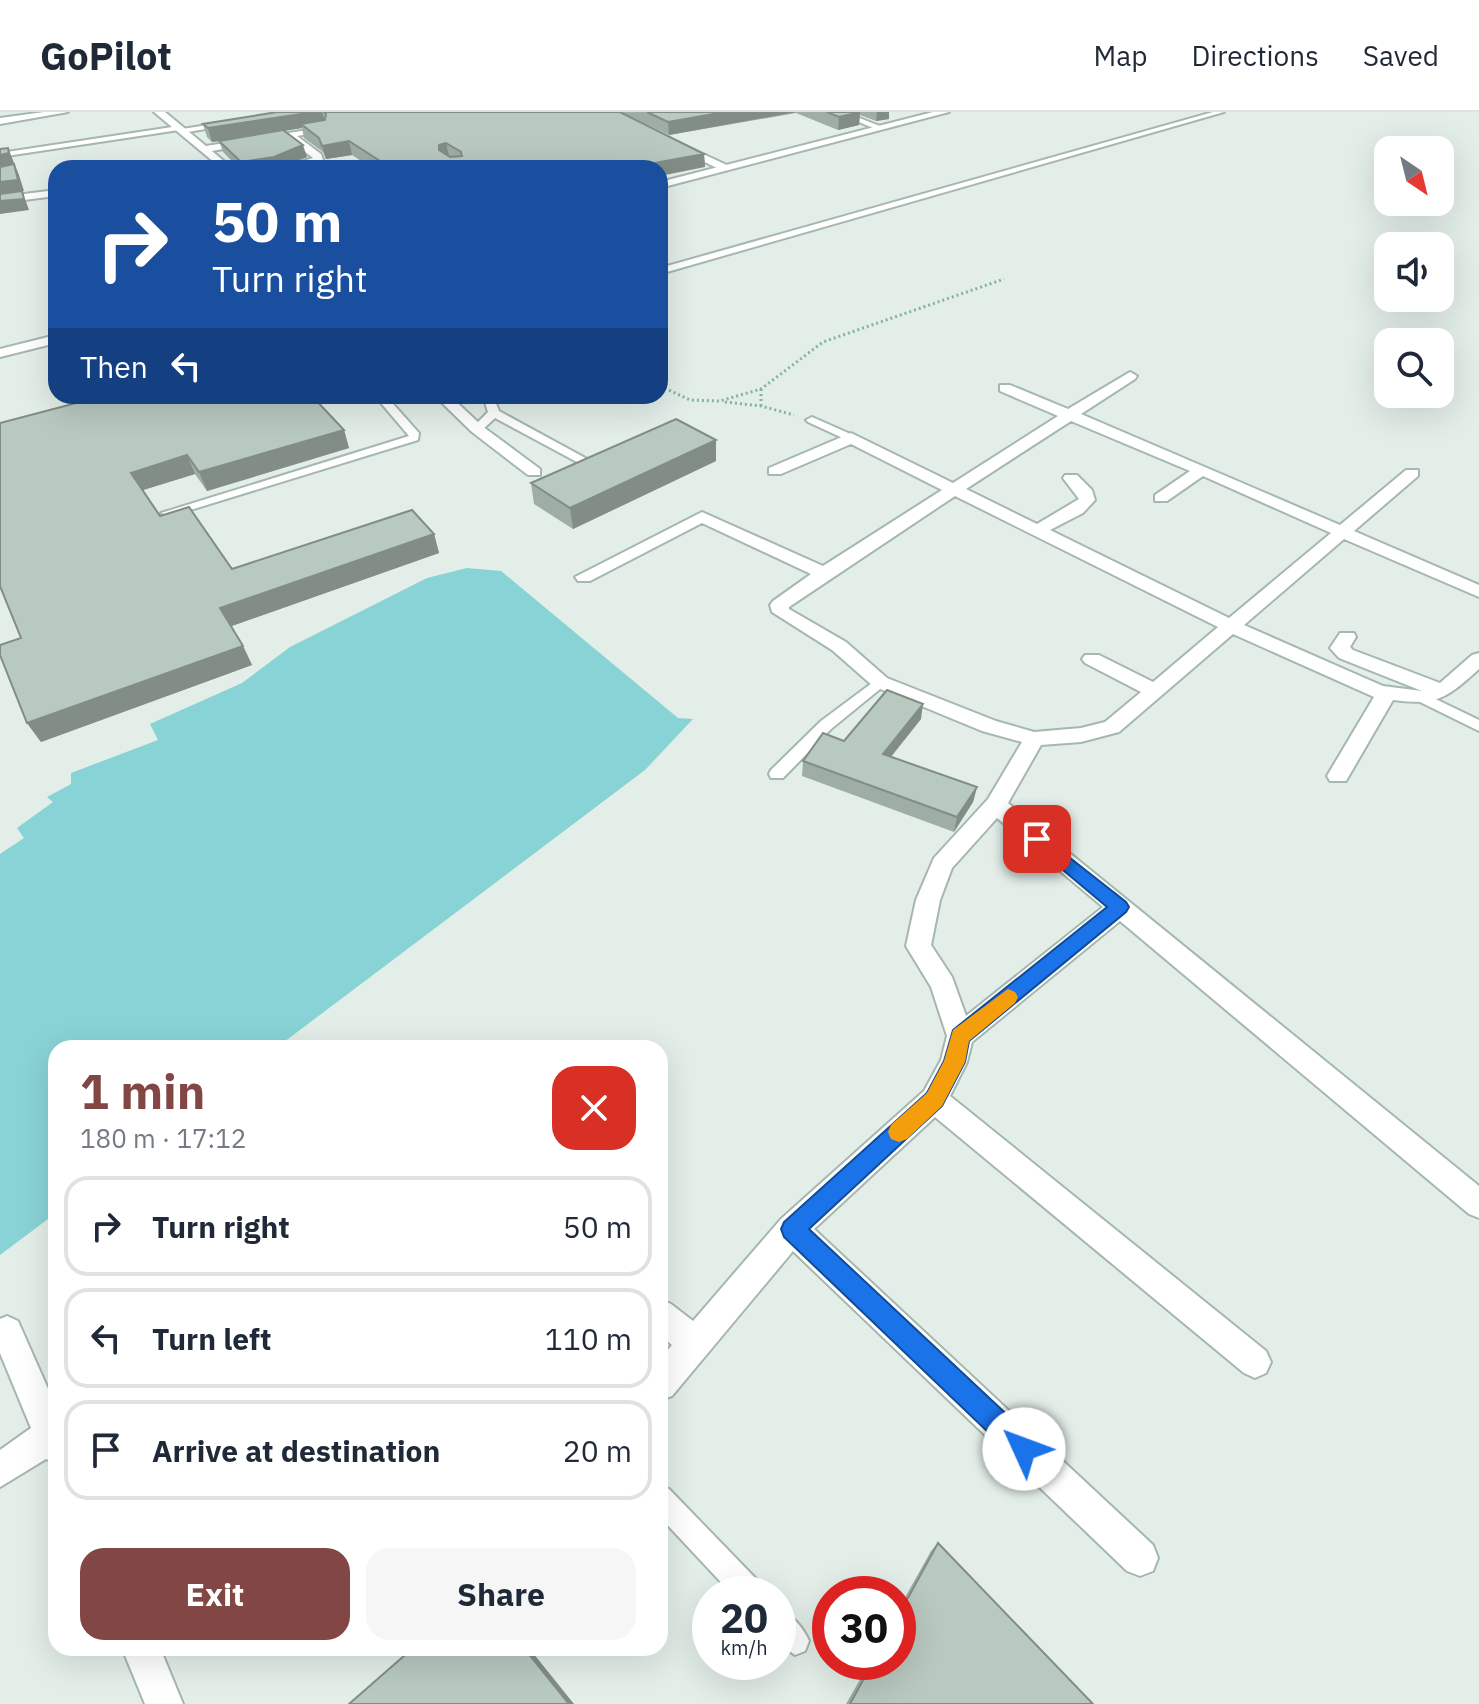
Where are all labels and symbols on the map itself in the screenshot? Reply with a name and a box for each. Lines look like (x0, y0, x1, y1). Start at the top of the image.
north arrow (1374, 136, 1454, 216)
pin (1003, 805, 1071, 873)
position arrow (982, 1407, 1066, 1491)
speed limit sign: 30 (812, 1576, 916, 1680)

